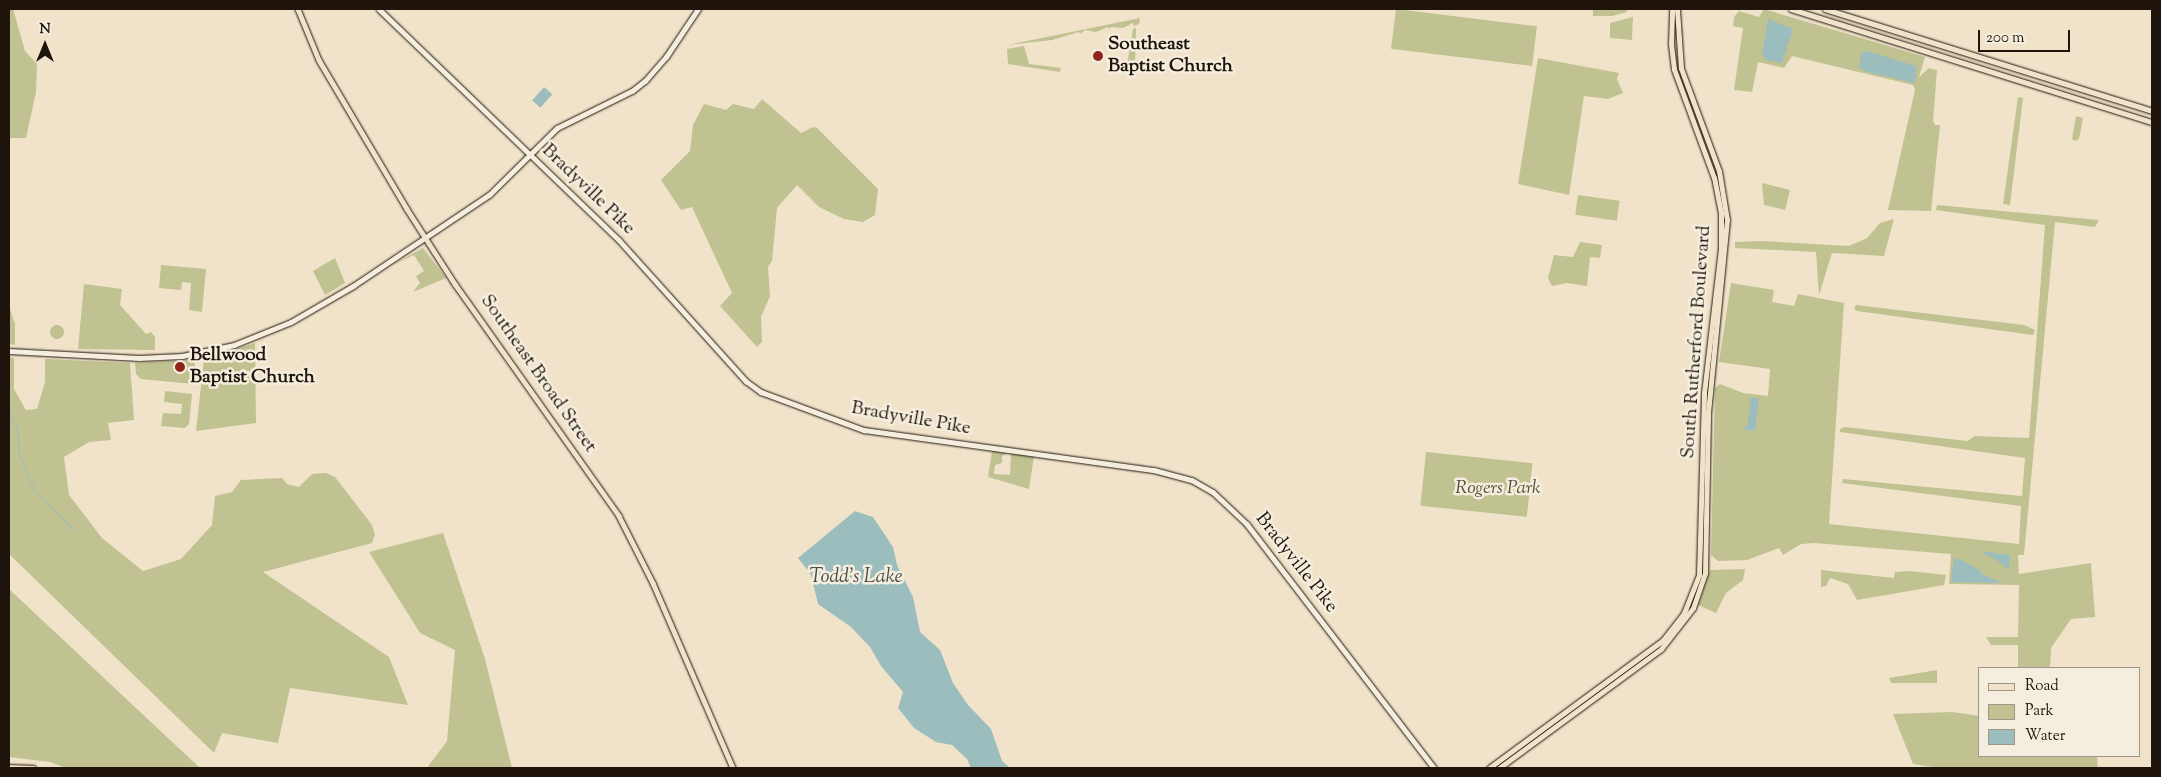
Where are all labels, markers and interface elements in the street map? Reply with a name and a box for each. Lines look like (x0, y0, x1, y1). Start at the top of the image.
north arrow (20, 20, 70, 70)
text: N (39, 20, 51, 40)
scale bar (1981, 20, 2074, 52)
text: 200 m (1986, 28, 2025, 49)
place label: Southeast Baptist Church (1108, 34, 1233, 78)
marker: Southeast Baptist Church (1092, 50, 1104, 62)
street label: Bradyville Pike (537, 140, 639, 240)
street label: South Rutherford Boulevard (1677, 225, 1717, 459)
street label: Southeast Broad Street (475, 291, 601, 457)
place label: Bellwood Baptist Church (190, 345, 315, 389)
marker: Bellwood Baptist Church (174, 361, 186, 373)
street label: Bradyville Pike (849, 397, 973, 441)
park label: Rogers Park (1455, 478, 1541, 500)
street label: Bradyville Pike (1250, 508, 1342, 618)
water label: Todd's Lake (809, 565, 903, 589)
legend (1978, 667, 2141, 757)
text: Road (2025, 676, 2059, 697)
text: Park (2025, 701, 2054, 722)
text: Water (2025, 726, 2065, 747)

